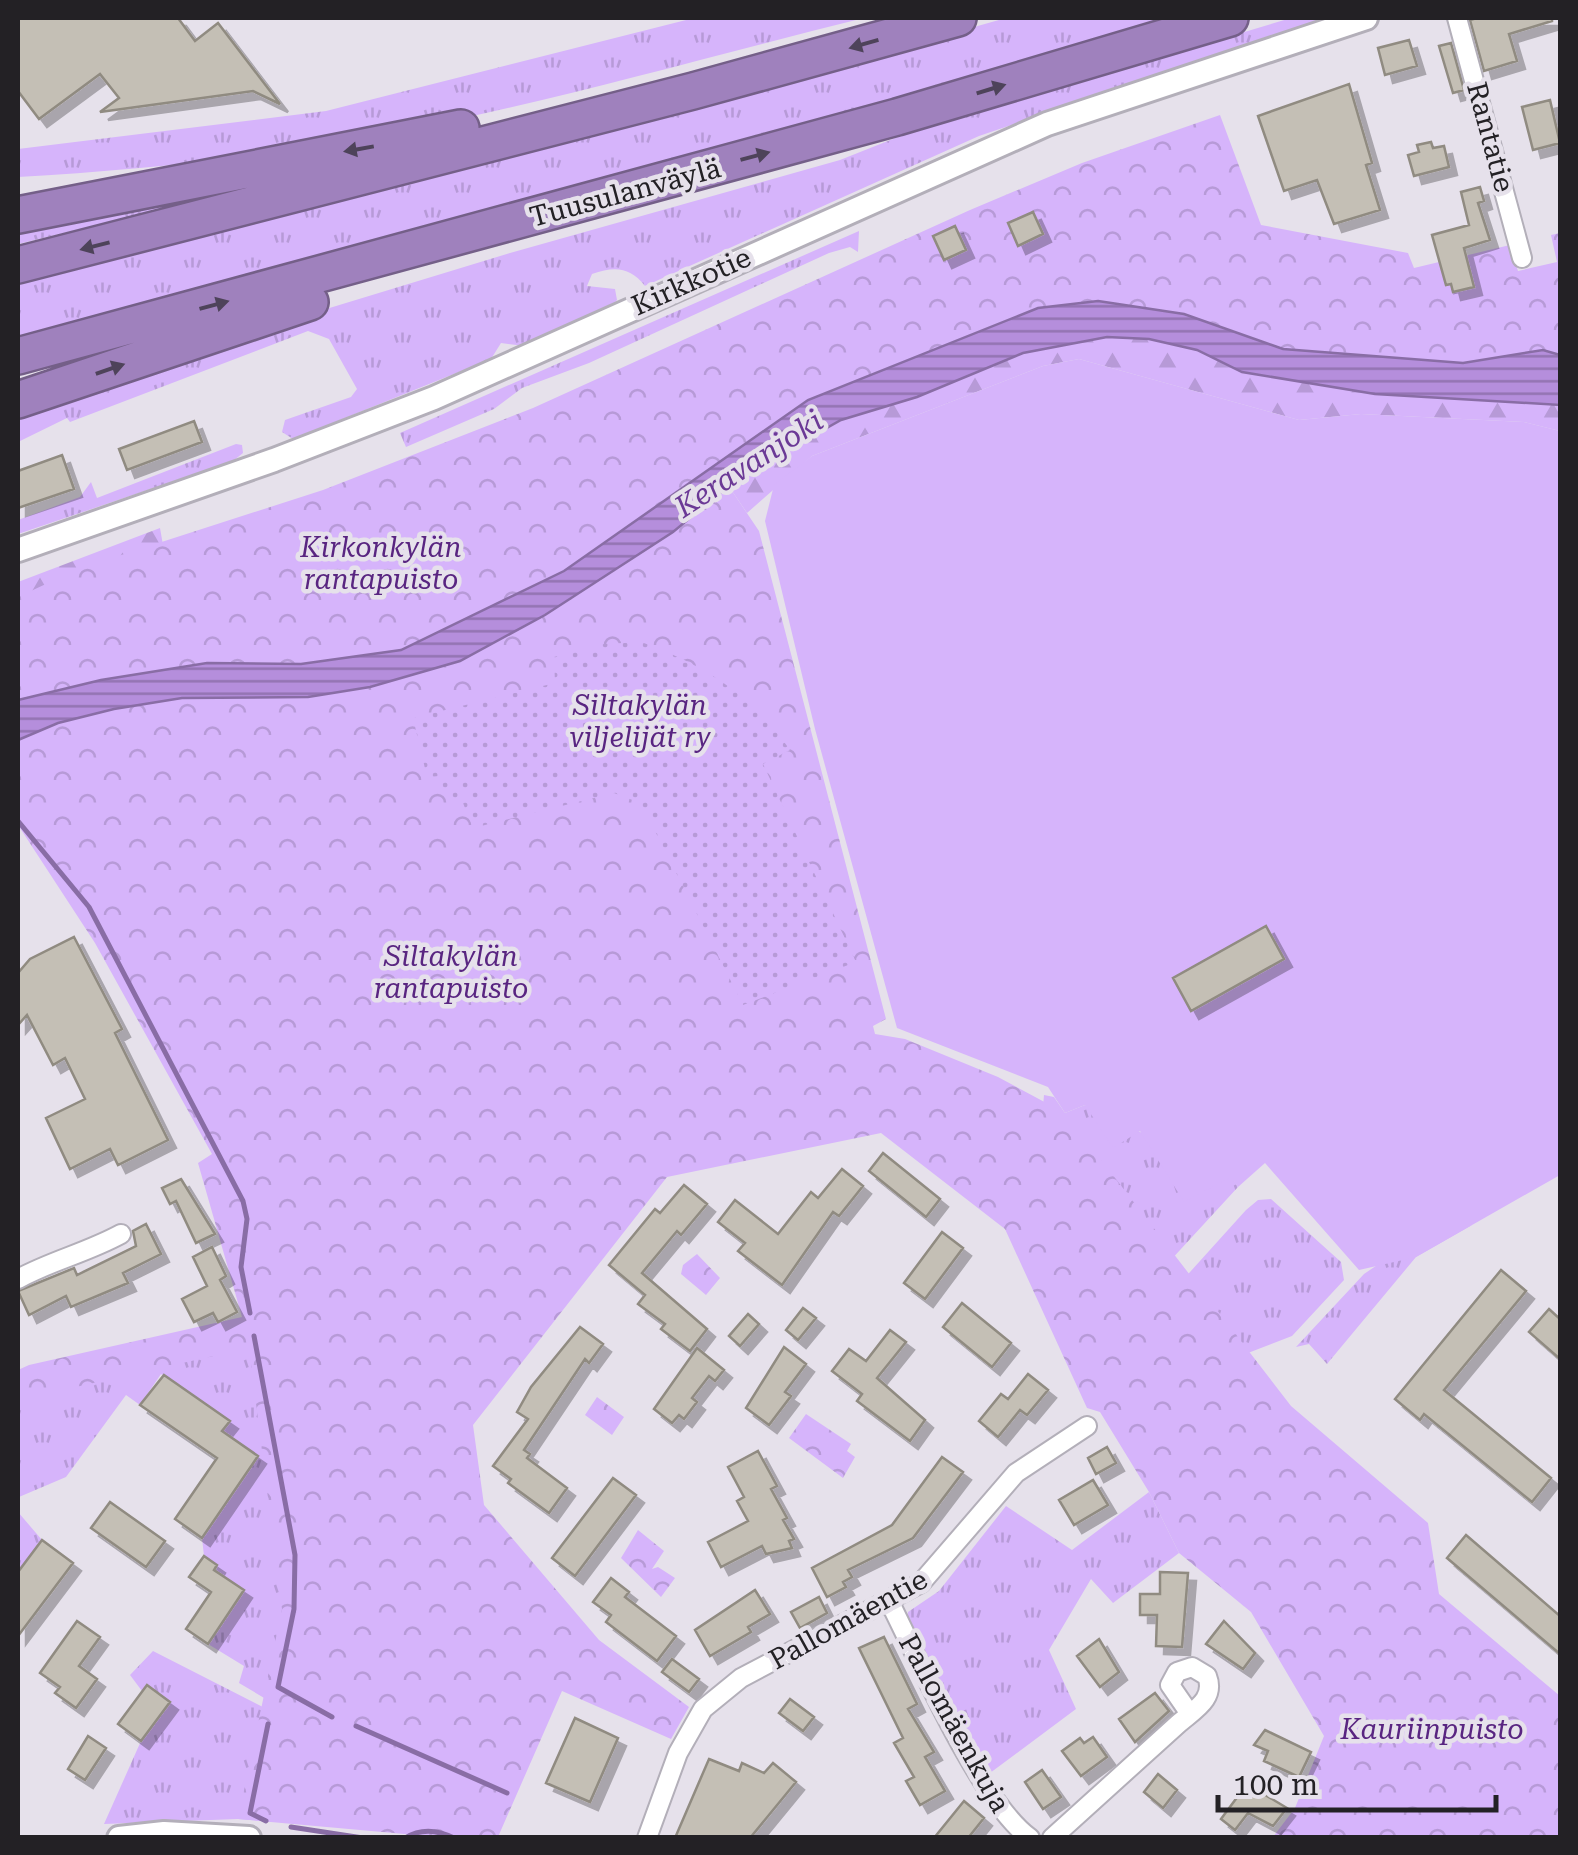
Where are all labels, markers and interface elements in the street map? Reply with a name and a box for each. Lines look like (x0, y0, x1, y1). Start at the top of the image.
one-way arrow (848, 36, 879, 52)
street label: Rantatie (1460, 79, 1521, 196)
one-way arrow (976, 81, 1006, 96)
one-way arrow (343, 142, 375, 157)
one-way arrow (739, 148, 770, 164)
street label: Tuusulanväylä (526, 151, 724, 234)
one-way arrow (79, 238, 110, 254)
street label: Kirkkotie (627, 241, 756, 322)
one-way arrow (199, 297, 230, 313)
one-way arrow (95, 361, 125, 376)
water label: Keravanjoki (667, 403, 829, 525)
park label: Kirkonkylän rantapuisto (299, 531, 462, 596)
park label: Siltakylän viljelijät ry (570, 689, 711, 754)
park label: Siltakylän rantapuisto (374, 940, 528, 1005)
street label: Pallomäentie (763, 1562, 933, 1676)
street label: Pallomäenkuja (892, 1628, 1017, 1818)
park label: Kauriinpuisto (1339, 1713, 1524, 1746)
scale bar (1218, 1750, 1496, 1812)
text: 100 m (1233, 1767, 1318, 1802)

